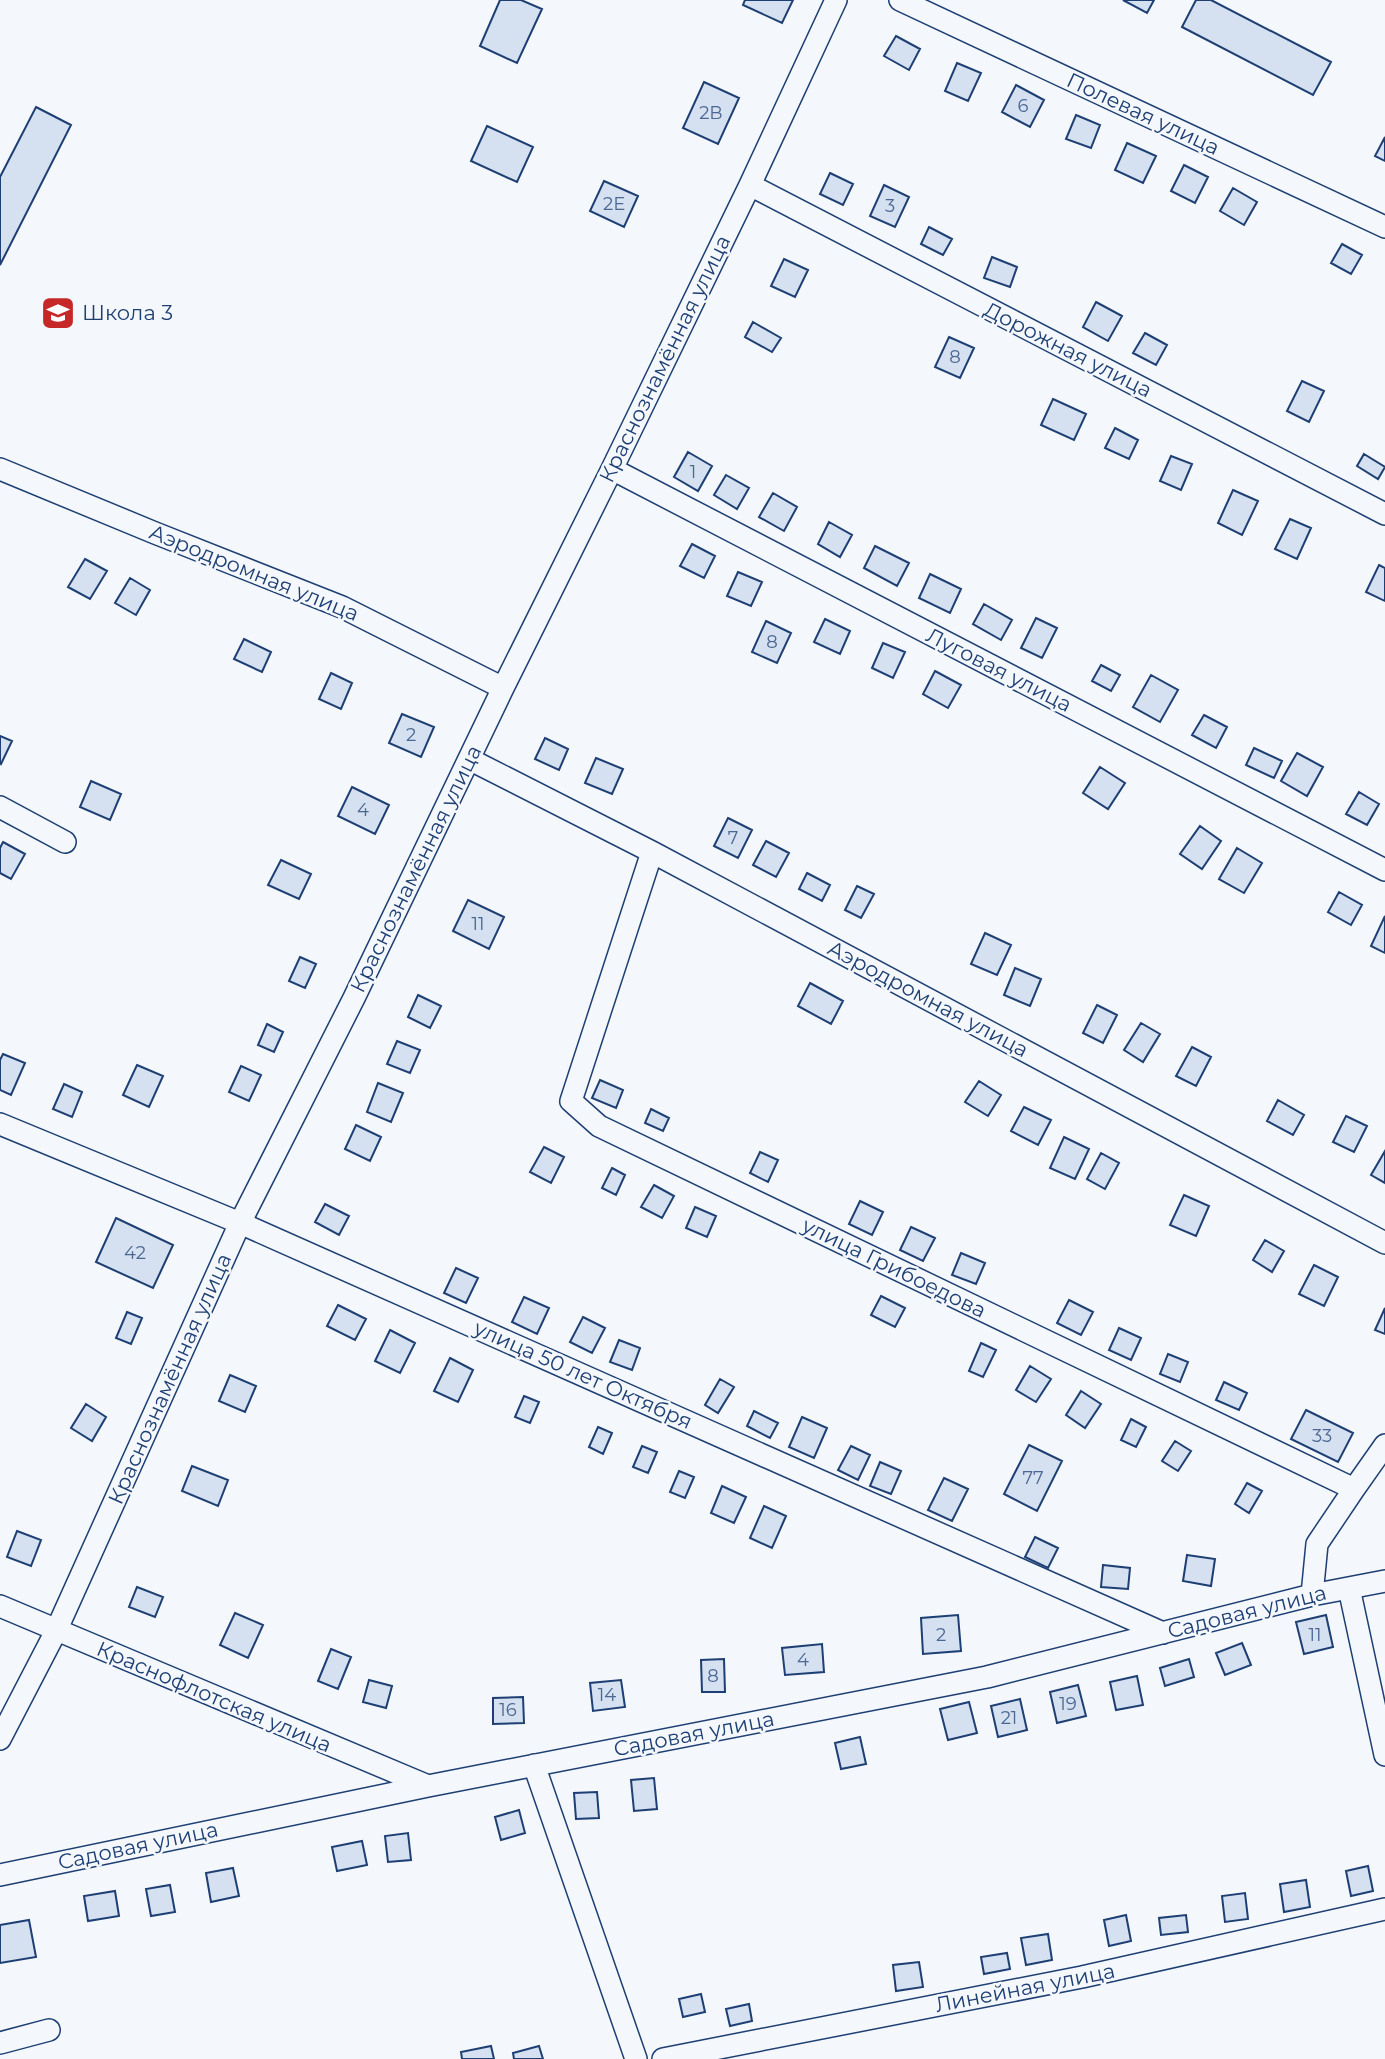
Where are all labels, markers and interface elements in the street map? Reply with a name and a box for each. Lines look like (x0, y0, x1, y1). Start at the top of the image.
street label: Полевая улица (1063, 67, 1224, 160)
house number: 6 (1018, 95, 1029, 117)
house number: 2В (699, 102, 723, 124)
house number: 2Е (603, 193, 625, 215)
house number: 3 (885, 195, 895, 217)
street label: Краснознамённая улица (594, 231, 735, 487)
school or university icon: Школа 3 (39, 294, 77, 332)
street label: Дорожная улица (980, 296, 1156, 403)
place label: Школа 3 (82, 300, 173, 325)
house number: 8 (949, 346, 961, 368)
house number: 1 (690, 461, 696, 483)
street label: Аэродромная улица (146, 519, 363, 626)
street label: Луговая улица (922, 622, 1076, 717)
house number: 8 (766, 631, 778, 653)
house number: 2 (406, 724, 416, 746)
street label: Краснознамённая улица (345, 741, 486, 997)
house number: 4 (357, 799, 369, 821)
house number: 7 (728, 827, 738, 849)
house number: 11 (472, 913, 485, 935)
street label: Аэродромная улица (824, 935, 1033, 1062)
street label: улица Грибоедова (797, 1212, 990, 1323)
house number: 42 (124, 1242, 146, 1264)
street label: Краснознамённая улица (103, 1249, 236, 1508)
street label: улица 50 лет Октября (469, 1315, 696, 1434)
house number: 33 (1312, 1425, 1332, 1447)
house number: 77 (1022, 1467, 1044, 1489)
street label: Садовая улица (1165, 1580, 1329, 1643)
house number: 2 (936, 1624, 946, 1646)
house number: 11 (1309, 1624, 1322, 1646)
street label: Краснофлотская улица (93, 1636, 335, 1757)
house number: 4 (797, 1649, 809, 1671)
house number: 8 (707, 1665, 719, 1687)
house number: 14 (598, 1684, 616, 1706)
house number: 19 (1059, 1693, 1077, 1715)
house number: 16 (499, 1699, 517, 1721)
street label: Садовая улица (612, 1706, 776, 1761)
house number: 21 (1001, 1707, 1017, 1729)
street label: Садовая улица (56, 1816, 220, 1875)
street label: Линейная улица (933, 1958, 1117, 2017)

